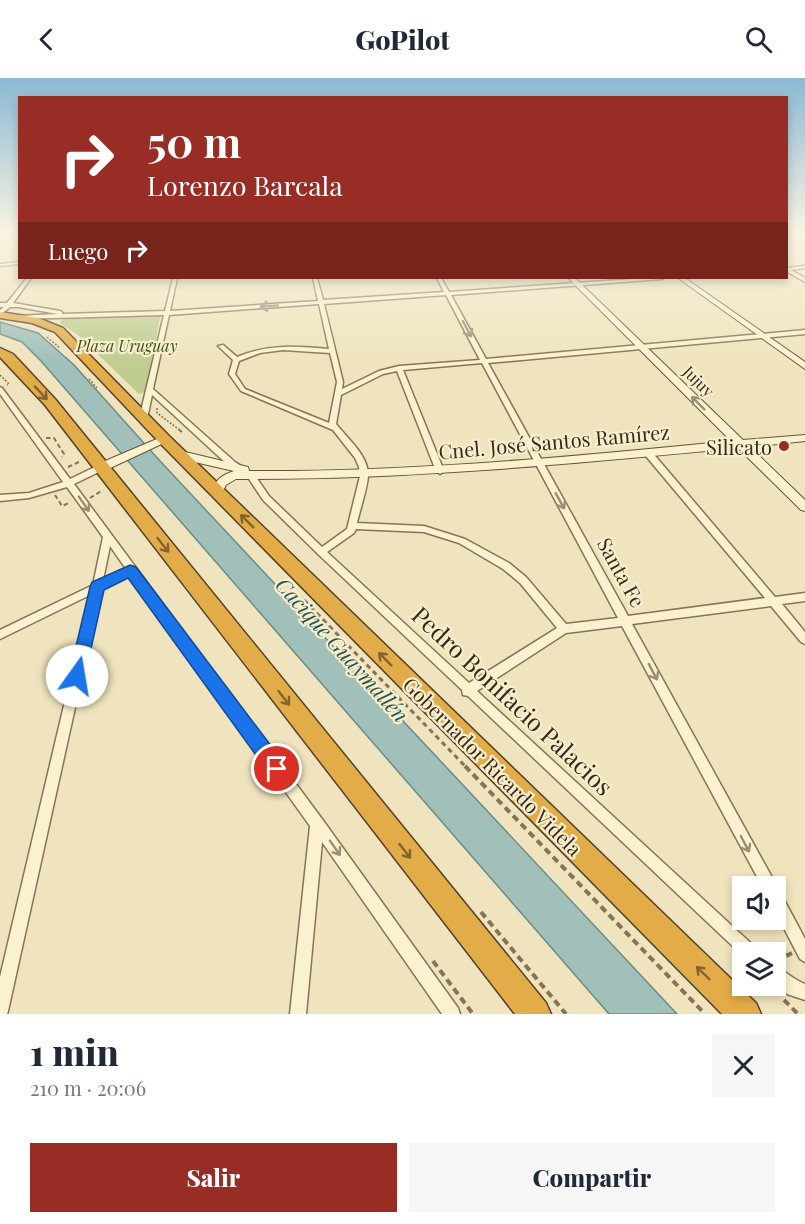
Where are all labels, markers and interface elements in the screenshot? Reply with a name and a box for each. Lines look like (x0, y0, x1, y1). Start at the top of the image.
text: GoPilot (355, 21, 450, 57)
icon: back (30, 23, 63, 56)
icon: search (742, 23, 775, 56)
text: 50 m (147, 113, 241, 169)
icon: right (48, 120, 126, 198)
text: Lorenzo Barcala (147, 167, 343, 203)
icon: right (120, 234, 153, 267)
text: Luego (48, 236, 108, 266)
one-way arrow (259, 301, 279, 312)
one-way arrow (462, 320, 473, 338)
park label: Plaza Uruguay (76, 335, 178, 356)
street label: Jujuy (678, 360, 719, 401)
one-way arrow (34, 385, 48, 400)
one-way arrow (690, 395, 705, 410)
street label: Cnel. José Santos Ramírez (437, 417, 671, 465)
place label: Silicato (706, 433, 772, 460)
marker: Silicato (777, 439, 791, 453)
one-way arrow (554, 492, 566, 509)
one-way arrow (78, 495, 90, 512)
one-way arrow (239, 514, 254, 529)
street label: Santa Fe (592, 532, 652, 612)
one-way arrow (157, 537, 170, 553)
water label: Cacique Guaymallén (270, 571, 416, 727)
street label: Pedro Bonifacio Palacios (406, 598, 620, 802)
position arrow (45, 644, 109, 708)
one-way arrow (377, 652, 392, 667)
one-way arrow (647, 663, 659, 680)
street label: Gobernador Ricardo Videla (398, 671, 588, 861)
one-way arrow (278, 689, 291, 705)
pin (251, 743, 302, 794)
icon: arrive (260, 752, 293, 785)
one-way arrow (740, 834, 751, 852)
one-way arrow (329, 840, 341, 856)
one-way arrow (399, 842, 412, 858)
map controls (732, 876, 786, 996)
button: sound (732, 876, 786, 930)
button: layers (732, 942, 786, 996)
one-way arrow (696, 966, 711, 980)
text: 1 min (30, 1027, 119, 1075)
button: close (712, 1034, 775, 1097)
text: 210 m · 20:06 (30, 1074, 146, 1101)
button: Salir (30, 1143, 397, 1212)
button: Compartir (409, 1143, 775, 1212)

